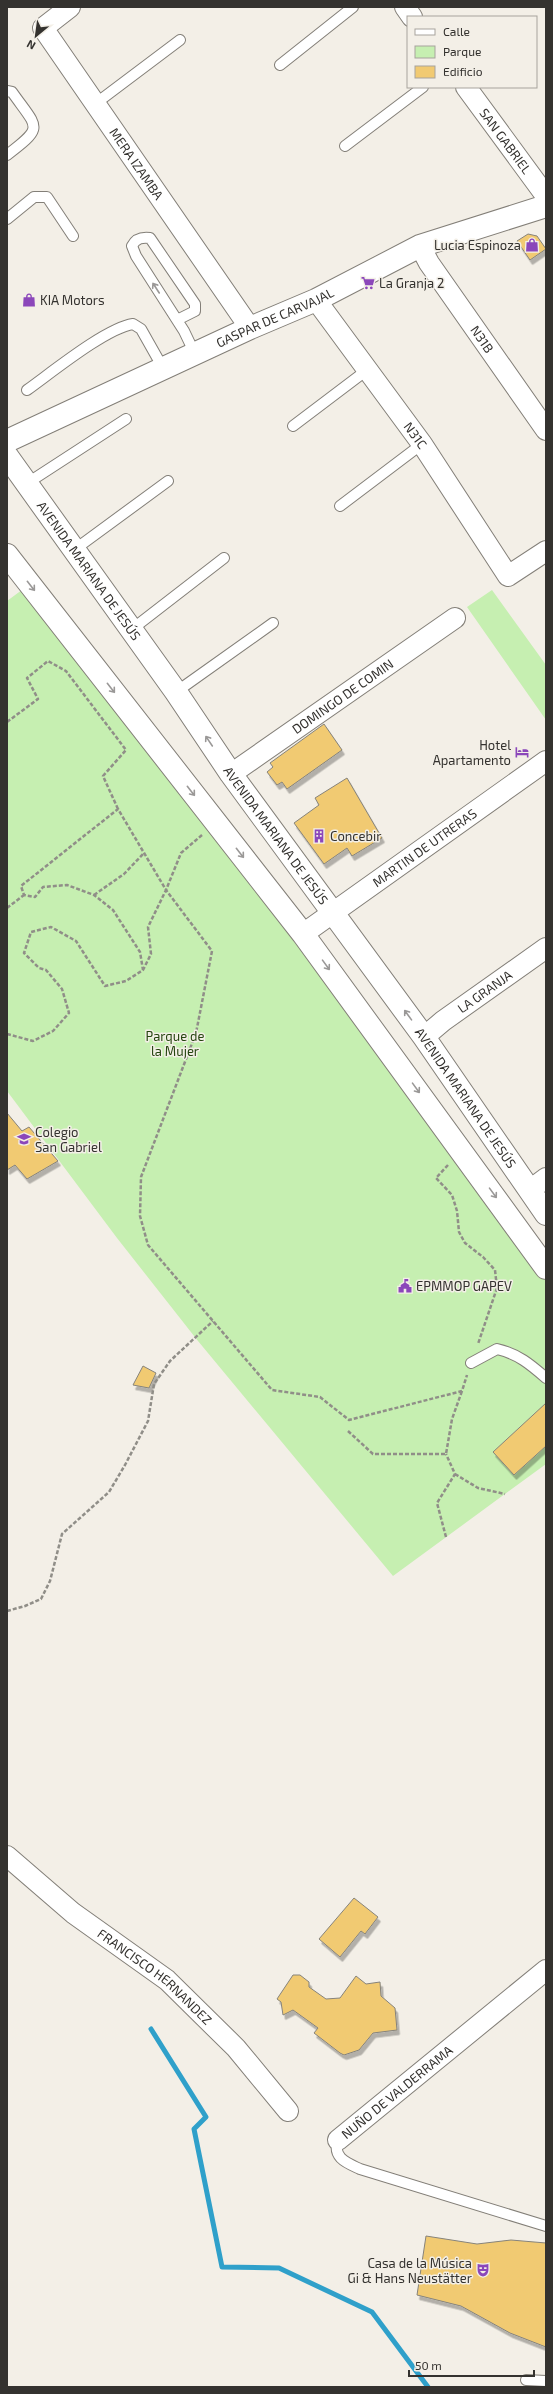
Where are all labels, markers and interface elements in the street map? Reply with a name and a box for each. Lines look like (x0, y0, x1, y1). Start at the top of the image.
north arrow (16, 16, 56, 56)
legend (407, 16, 537, 88)
text: Calle (443, 24, 470, 38)
text: N (24, 38, 38, 53)
text: Parque (443, 44, 481, 58)
text: Edificio (443, 64, 483, 78)
street label: SAN GABRIEL (476, 105, 535, 177)
street label: MERA IZAMBA (106, 125, 167, 203)
place label: Lucia Espinoza (434, 237, 521, 253)
shop icon: Lucia Espinoza (524, 237, 540, 253)
supermarket icon: La Granja 2 (360, 275, 376, 291)
place label: La Granja 2 (379, 275, 444, 291)
one-way arrow (152, 282, 160, 293)
street label: GASPAR DE CARVAJAL (214, 284, 337, 351)
shop icon: KIA Motors (21, 292, 37, 308)
place label: KIA Motors (40, 292, 105, 308)
street label: N31B (467, 322, 497, 356)
street label: N31C (401, 419, 431, 452)
street label: AVENIDA MARIANA DE JESÚS (34, 498, 144, 643)
one-way arrow (27, 580, 35, 591)
street label: DOMINGO DE COMIN (289, 655, 396, 737)
one-way arrow (107, 683, 115, 694)
one-way arrow (205, 736, 213, 747)
place label: Hotel Apartamento (433, 737, 511, 768)
hotel icon: Hotel Apartamento (514, 744, 530, 760)
street label: AVENIDA MARIANA DE JESÚS (220, 763, 332, 907)
one-way arrow (187, 785, 195, 796)
street label: MARTIN DE UTRERAS (369, 805, 480, 890)
building icon: Concebir (311, 828, 327, 844)
place label: Concebir (330, 828, 381, 844)
one-way arrow (235, 848, 244, 859)
one-way arrow (322, 960, 330, 971)
street label: LA GRANJA (454, 967, 515, 1016)
one-way arrow (404, 1010, 412, 1021)
street label: AVENIDA MARIANA DE JESÚS (412, 1024, 520, 1171)
park label: Parque de la Mujer (146, 1028, 204, 1059)
one-way arrow (412, 1082, 420, 1093)
place label: Colegio San Gabriel (35, 1124, 102, 1155)
school or university icon: Colegio San Gabriel (16, 1131, 32, 1147)
one-way arrow (489, 1187, 497, 1198)
public building icon: EPMMOP GAPEV (397, 1278, 413, 1294)
place label: EPMMOP GAPEV (416, 1278, 512, 1294)
street label: FRANCISCO HERNANDEZ (95, 1925, 215, 2028)
street label: NUÑO DE VALDERRAMA (338, 2042, 456, 2142)
place label: Casa de la Música Gi & Hans Neustätter (348, 2255, 472, 2286)
theatre icon: Casa de la Música Gi & Hans Neustätter (475, 2262, 491, 2278)
scale bar (409, 2352, 534, 2378)
text: 50 m (415, 2358, 442, 2372)

